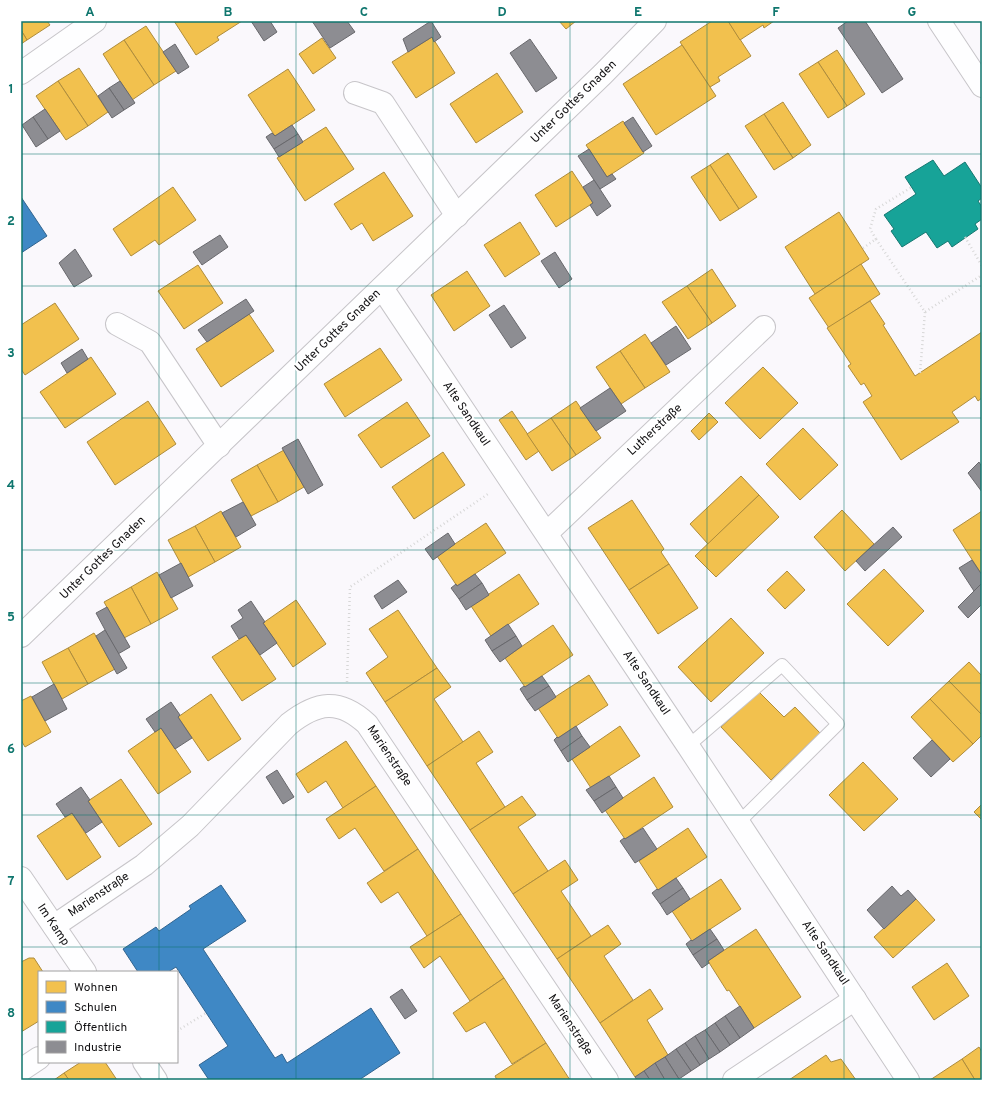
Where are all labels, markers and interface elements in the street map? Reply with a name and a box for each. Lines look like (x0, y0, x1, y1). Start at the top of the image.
text: A (85, 5, 95, 21)
text: B (224, 5, 233, 21)
text: C (360, 5, 368, 21)
text: D (497, 5, 507, 21)
text: E (634, 5, 642, 21)
text: F (772, 5, 780, 21)
text: G (908, 5, 917, 21)
street label: Unter Gottes Gnaden (528, 57, 620, 147)
text: 1 (8, 82, 14, 98)
text: 2 (7, 214, 15, 230)
street label: Unter Gottes Gnaden (292, 286, 384, 376)
text: 3 (7, 346, 15, 362)
street label: Alte Sandkaul (439, 379, 493, 449)
street label: Lutherstraße (624, 401, 686, 459)
text: 4 (7, 478, 15, 494)
street label: Unter Gottes Gnaden (57, 513, 149, 603)
text: 5 (7, 610, 15, 626)
street label: Alte Sandkaul (619, 648, 673, 718)
street label: Marienstraße (363, 722, 415, 790)
text: 6 (7, 742, 15, 758)
street label: Marienstraße (65, 869, 133, 921)
text: 7 (8, 874, 15, 890)
street label: Im Kamp (33, 901, 73, 949)
street label: Alte Sandkaul (798, 918, 852, 988)
legend (38, 971, 178, 1063)
text: Wohnen (74, 980, 118, 996)
street label: Marienstraße (544, 991, 596, 1059)
text: Schulen (74, 1000, 117, 1016)
text: 8 (7, 1006, 15, 1022)
text: Öffentlich (74, 1020, 127, 1036)
text: Industrie (74, 1040, 122, 1056)

